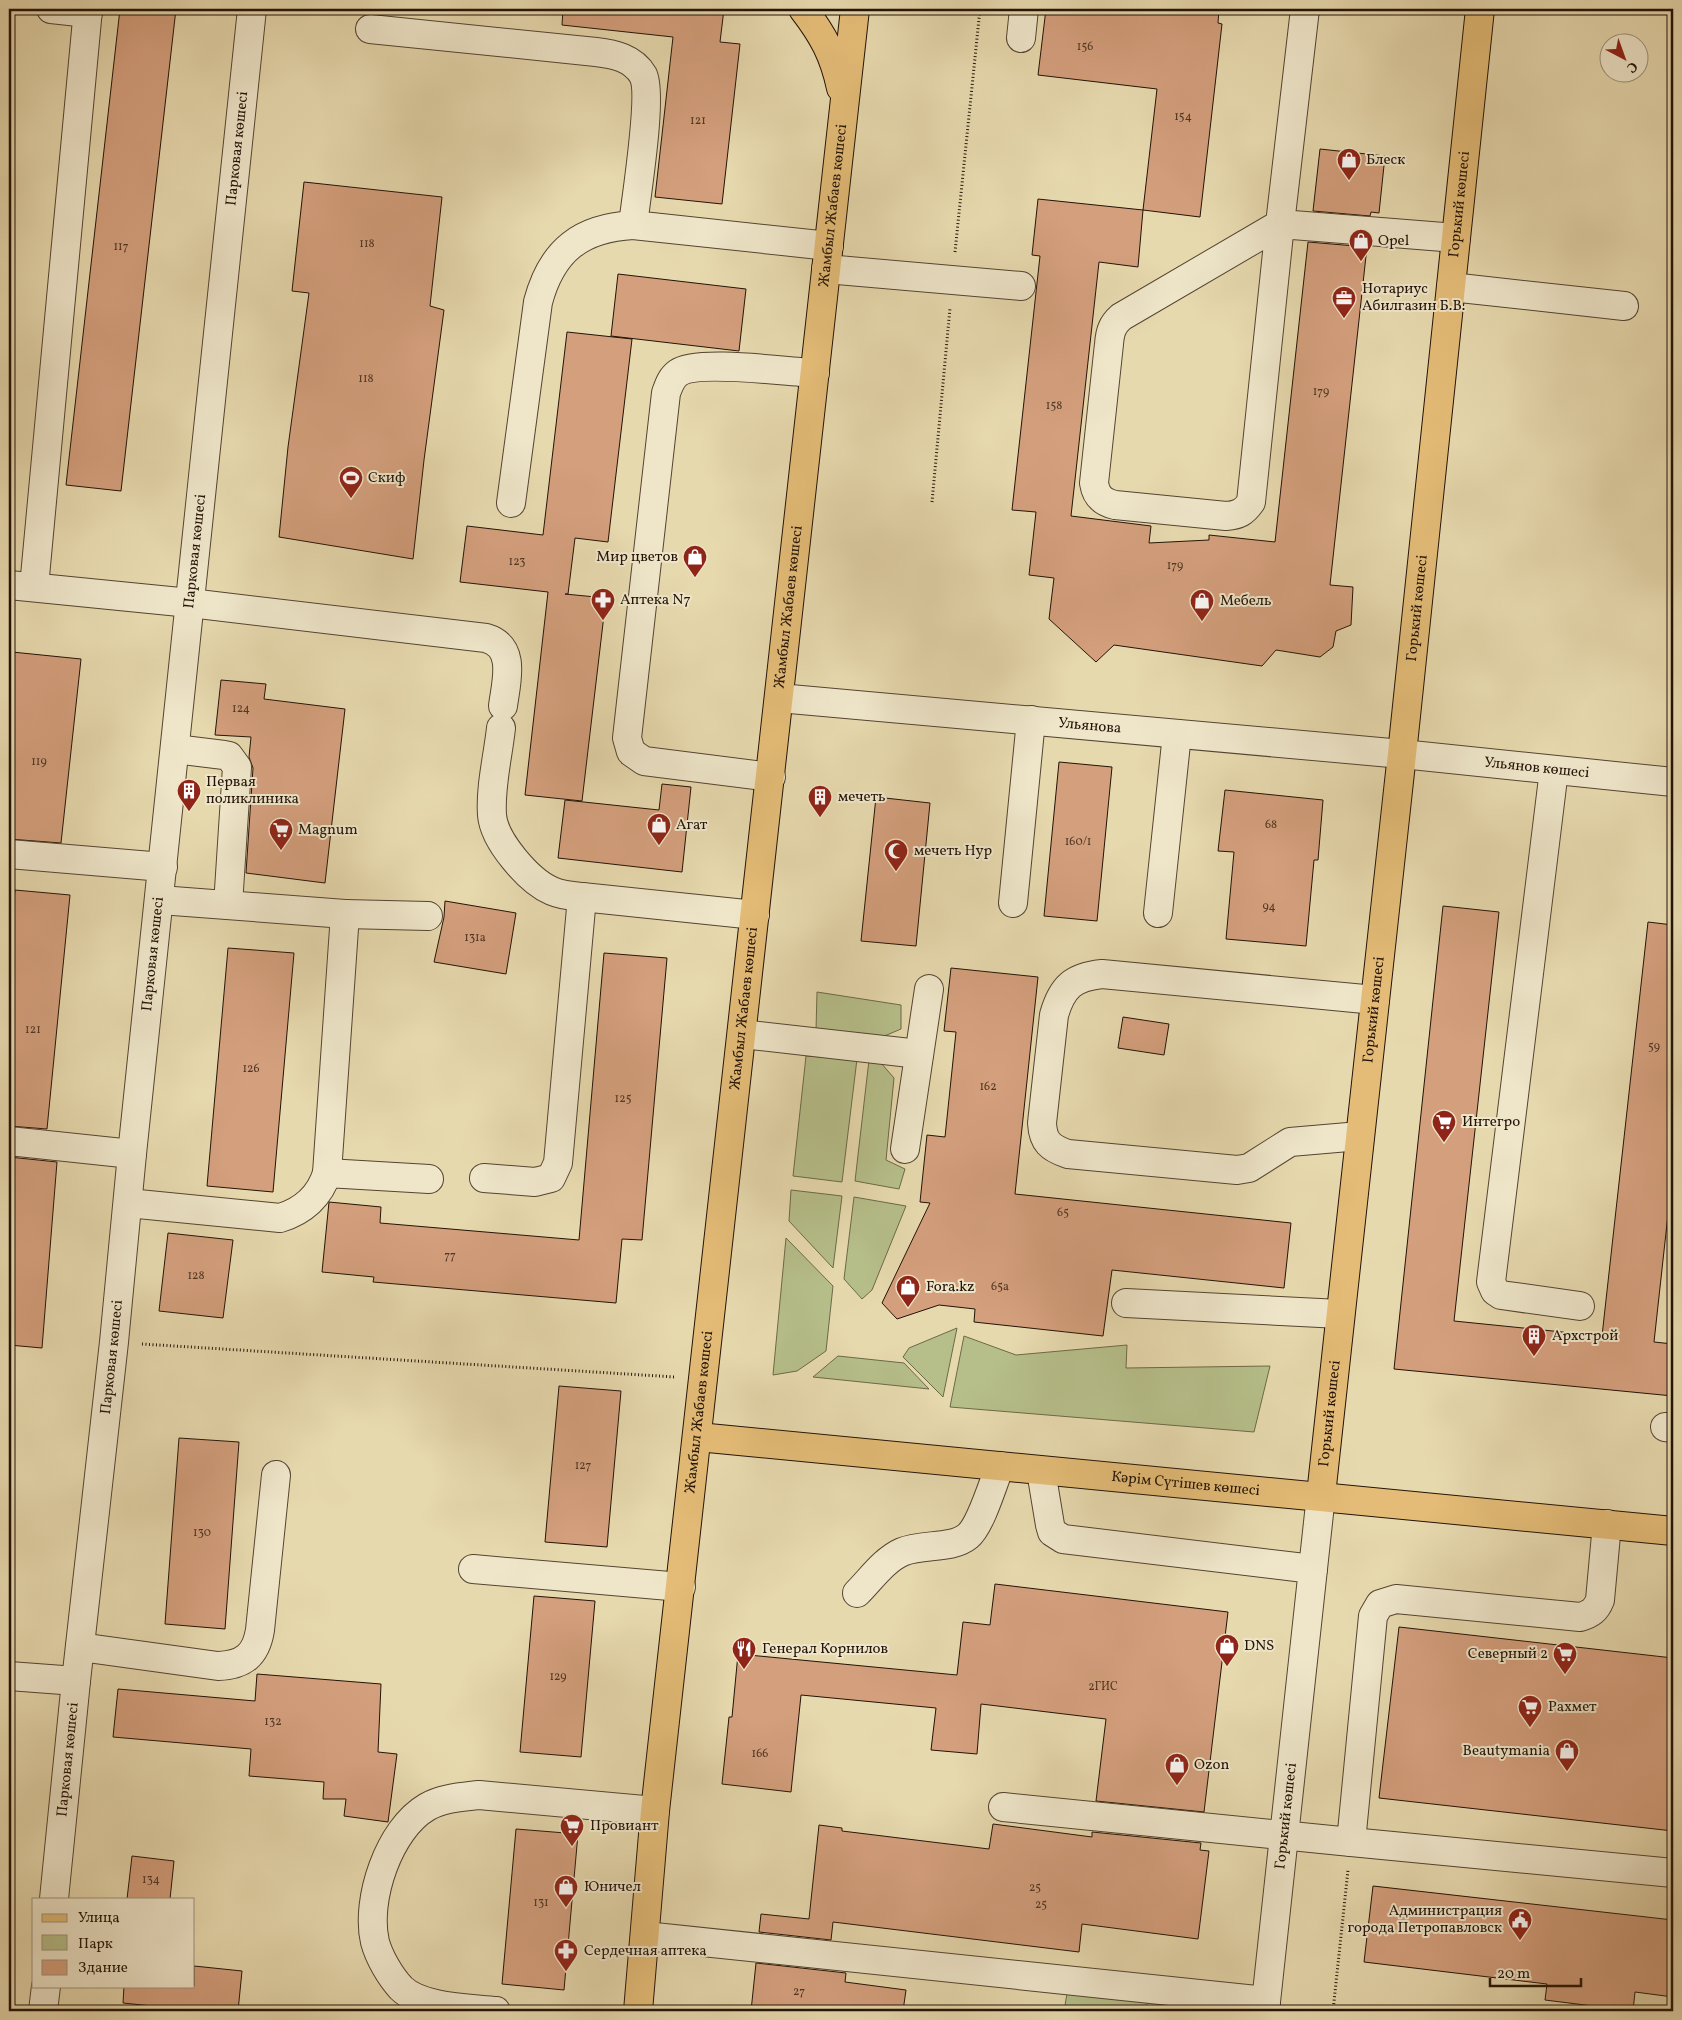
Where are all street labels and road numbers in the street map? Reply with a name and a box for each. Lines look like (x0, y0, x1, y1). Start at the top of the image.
street label: Парковая көшесі (221, 90, 254, 207)
street label: Жамбыл Жабаев көшесі (814, 123, 853, 288)
street label: Горький көшесі (1444, 150, 1476, 259)
street label: Парковая көшесі (179, 493, 212, 610)
street label: Жамбыл Жабаев көшесі (769, 524, 808, 690)
street label: Горький көшесі (1401, 554, 1433, 663)
street label: Ульянова (1057, 713, 1122, 739)
street label: Ульянов көшесі (1483, 752, 1590, 784)
street label: Парковая көшесі (137, 896, 169, 1013)
street label: Жамбыл Жабаев көшесі (725, 926, 764, 1091)
street label: Горький көшесі (1358, 955, 1390, 1064)
street label: Парковая көшесі (95, 1299, 128, 1415)
street label: Жамбыл Жабаев көшесі (680, 1330, 719, 1495)
street label: Горький көшесі (1314, 1359, 1346, 1468)
street label: Кәрім Сүтішев көшесі (1110, 1466, 1261, 1502)
street label: Парковая көшесі (52, 1701, 84, 1818)
street label: Горький көшесі (1270, 1762, 1302, 1871)

